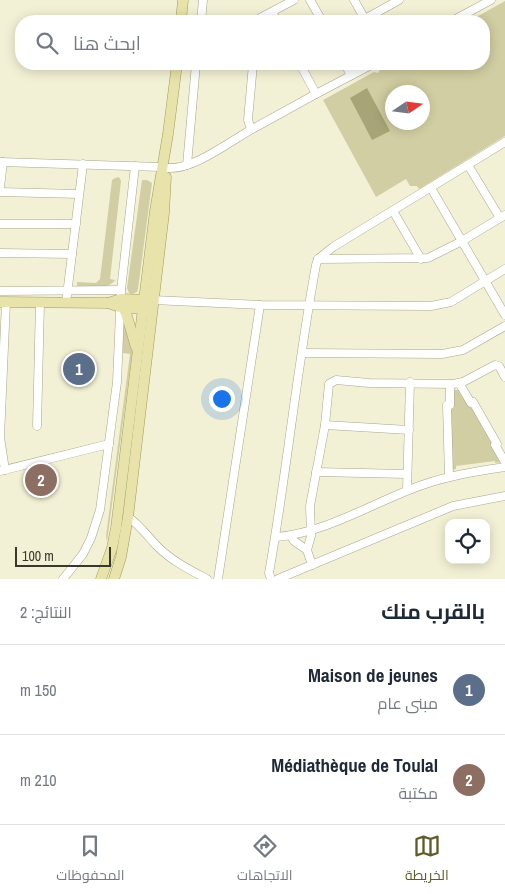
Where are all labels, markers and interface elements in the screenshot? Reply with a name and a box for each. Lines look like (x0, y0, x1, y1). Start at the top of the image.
search box (15, 15, 490, 70)
icon: search (33, 29, 61, 57)
text: ابحث هنا (73, 30, 141, 56)
north arrow (385, 85, 430, 130)
pin: 1 (63, 350, 95, 388)
your location (209, 386, 235, 412)
pin: 2 (25, 461, 57, 499)
map controls (445, 519, 490, 564)
button: locate (445, 519, 490, 564)
scale bar (15, 544, 111, 567)
text: 100 m (22, 547, 54, 565)
text: بالقرب منك (381, 597, 485, 626)
text: النتائج: 2 (20, 601, 72, 623)
text: Maison de jeunes (308, 662, 438, 688)
text: 150 m (20, 679, 56, 701)
text: 1 (465, 679, 473, 701)
text: مبنى عام (377, 692, 438, 714)
text: Médiathèque de Toulal (271, 752, 438, 778)
text: 210 m (20, 769, 56, 791)
text: 2 (465, 769, 473, 791)
text: مكتبة (399, 782, 438, 804)
tab: المحفوظات (56, 832, 124, 888)
tab: الاتجاهات (237, 832, 292, 888)
tab: الخريطة (405, 832, 449, 888)

